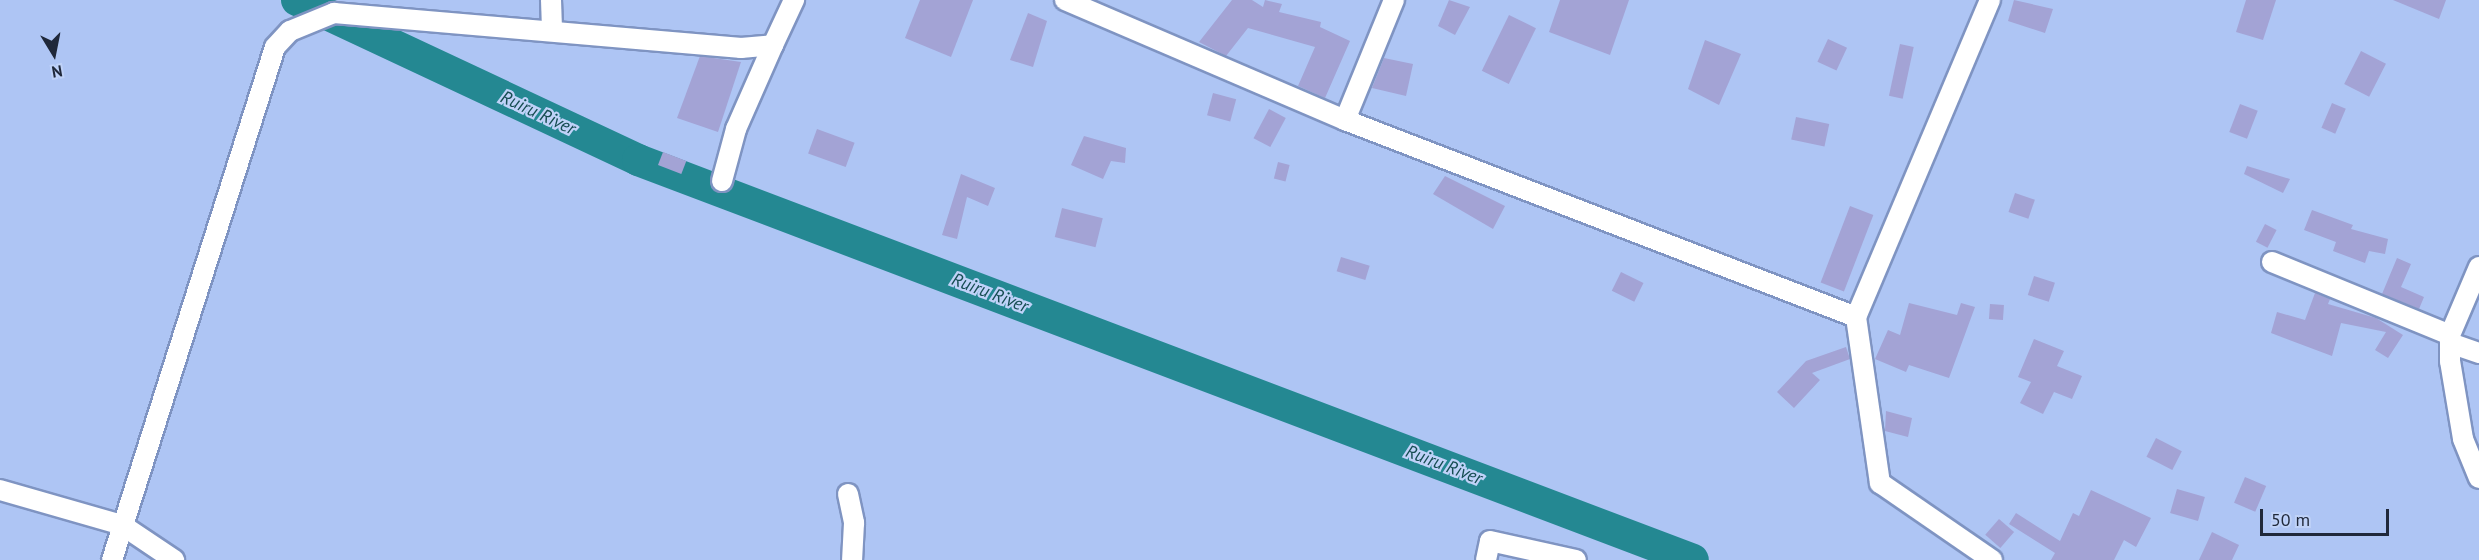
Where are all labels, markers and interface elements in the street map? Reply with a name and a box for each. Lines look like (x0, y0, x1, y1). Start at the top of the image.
north arrow (24, 24, 84, 84)
text: N (50, 61, 64, 82)
water label: Ruiru River (497, 86, 579, 140)
water label: Ruiru River (949, 269, 1031, 317)
water label: Ruiru River (1403, 441, 1485, 489)
scale bar (2263, 497, 2392, 535)
text: 50 m (2271, 508, 2310, 531)

